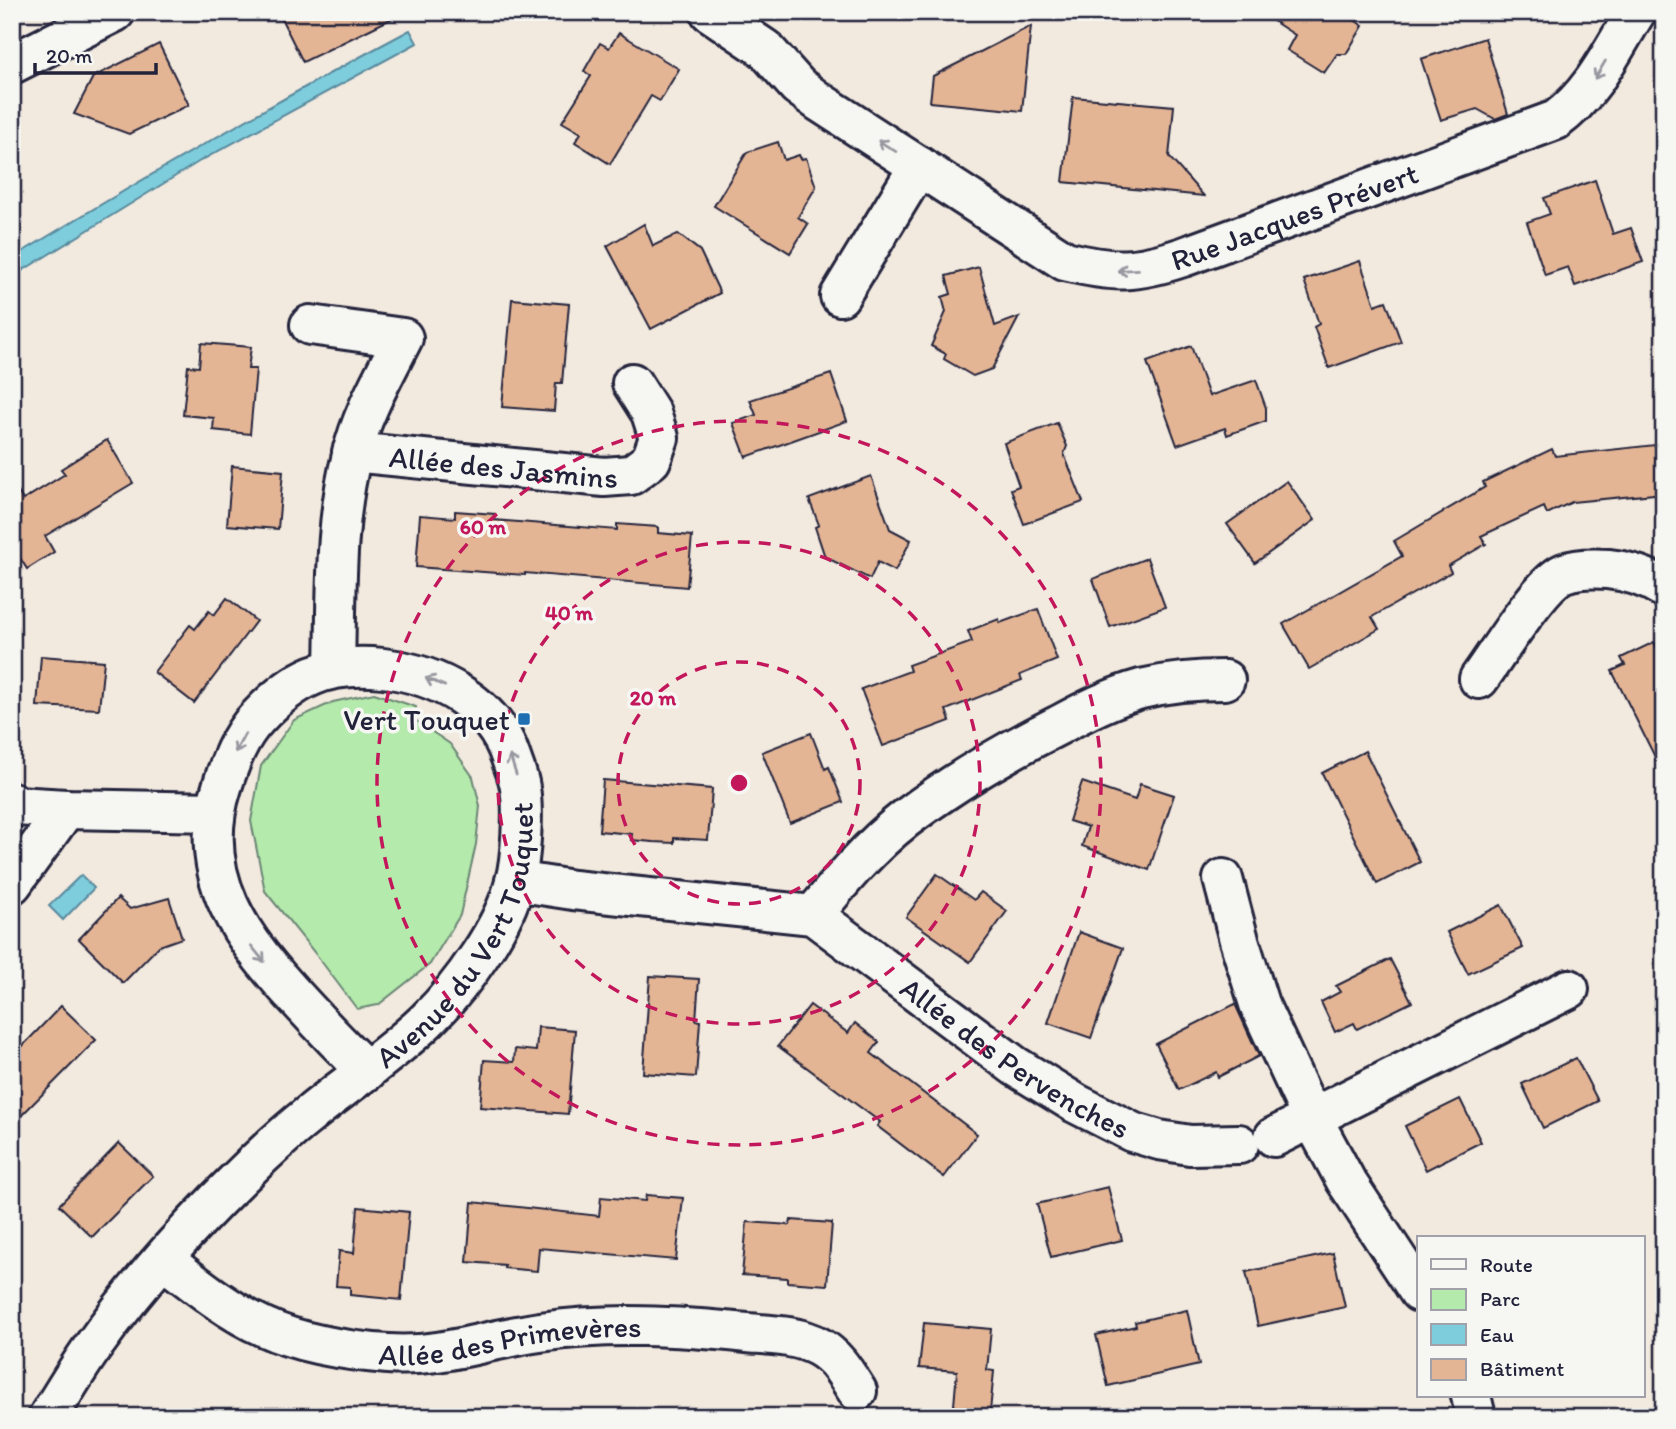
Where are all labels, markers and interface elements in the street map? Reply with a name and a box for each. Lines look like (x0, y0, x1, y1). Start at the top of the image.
scale bar (35, 32, 156, 76)
text: 20 m (46, 43, 93, 68)
one-way arrow (1593, 60, 1607, 80)
one-way arrow (878, 138, 898, 152)
street label: Rue Jacques Prévert (1166, 154, 1423, 278)
one-way arrow (1118, 264, 1140, 277)
street label: Allée des Jasmins (387, 437, 619, 495)
text: 60 m (460, 514, 507, 539)
text: 40 m (545, 600, 593, 625)
one-way arrow (425, 675, 446, 688)
text: 20 m (630, 685, 677, 710)
place label: Vert Touquet (343, 701, 510, 738)
marker: Vert Touquet (516, 711, 532, 727)
one-way arrow (233, 732, 247, 752)
one-way arrow (506, 754, 519, 776)
centre of rings (727, 771, 751, 795)
street label: Avenue du Vert Touquet (368, 802, 540, 1075)
one-way arrow (250, 945, 266, 963)
street label: Allée des Pervenches (893, 969, 1136, 1146)
legend (1417, 1236, 1644, 1398)
text: Route (1480, 1252, 1533, 1277)
text: Parc (1480, 1286, 1520, 1311)
street label: Allée des Primevères (378, 1307, 642, 1373)
text: Eau (1480, 1322, 1514, 1347)
text: Bâtiment (1480, 1356, 1564, 1381)

